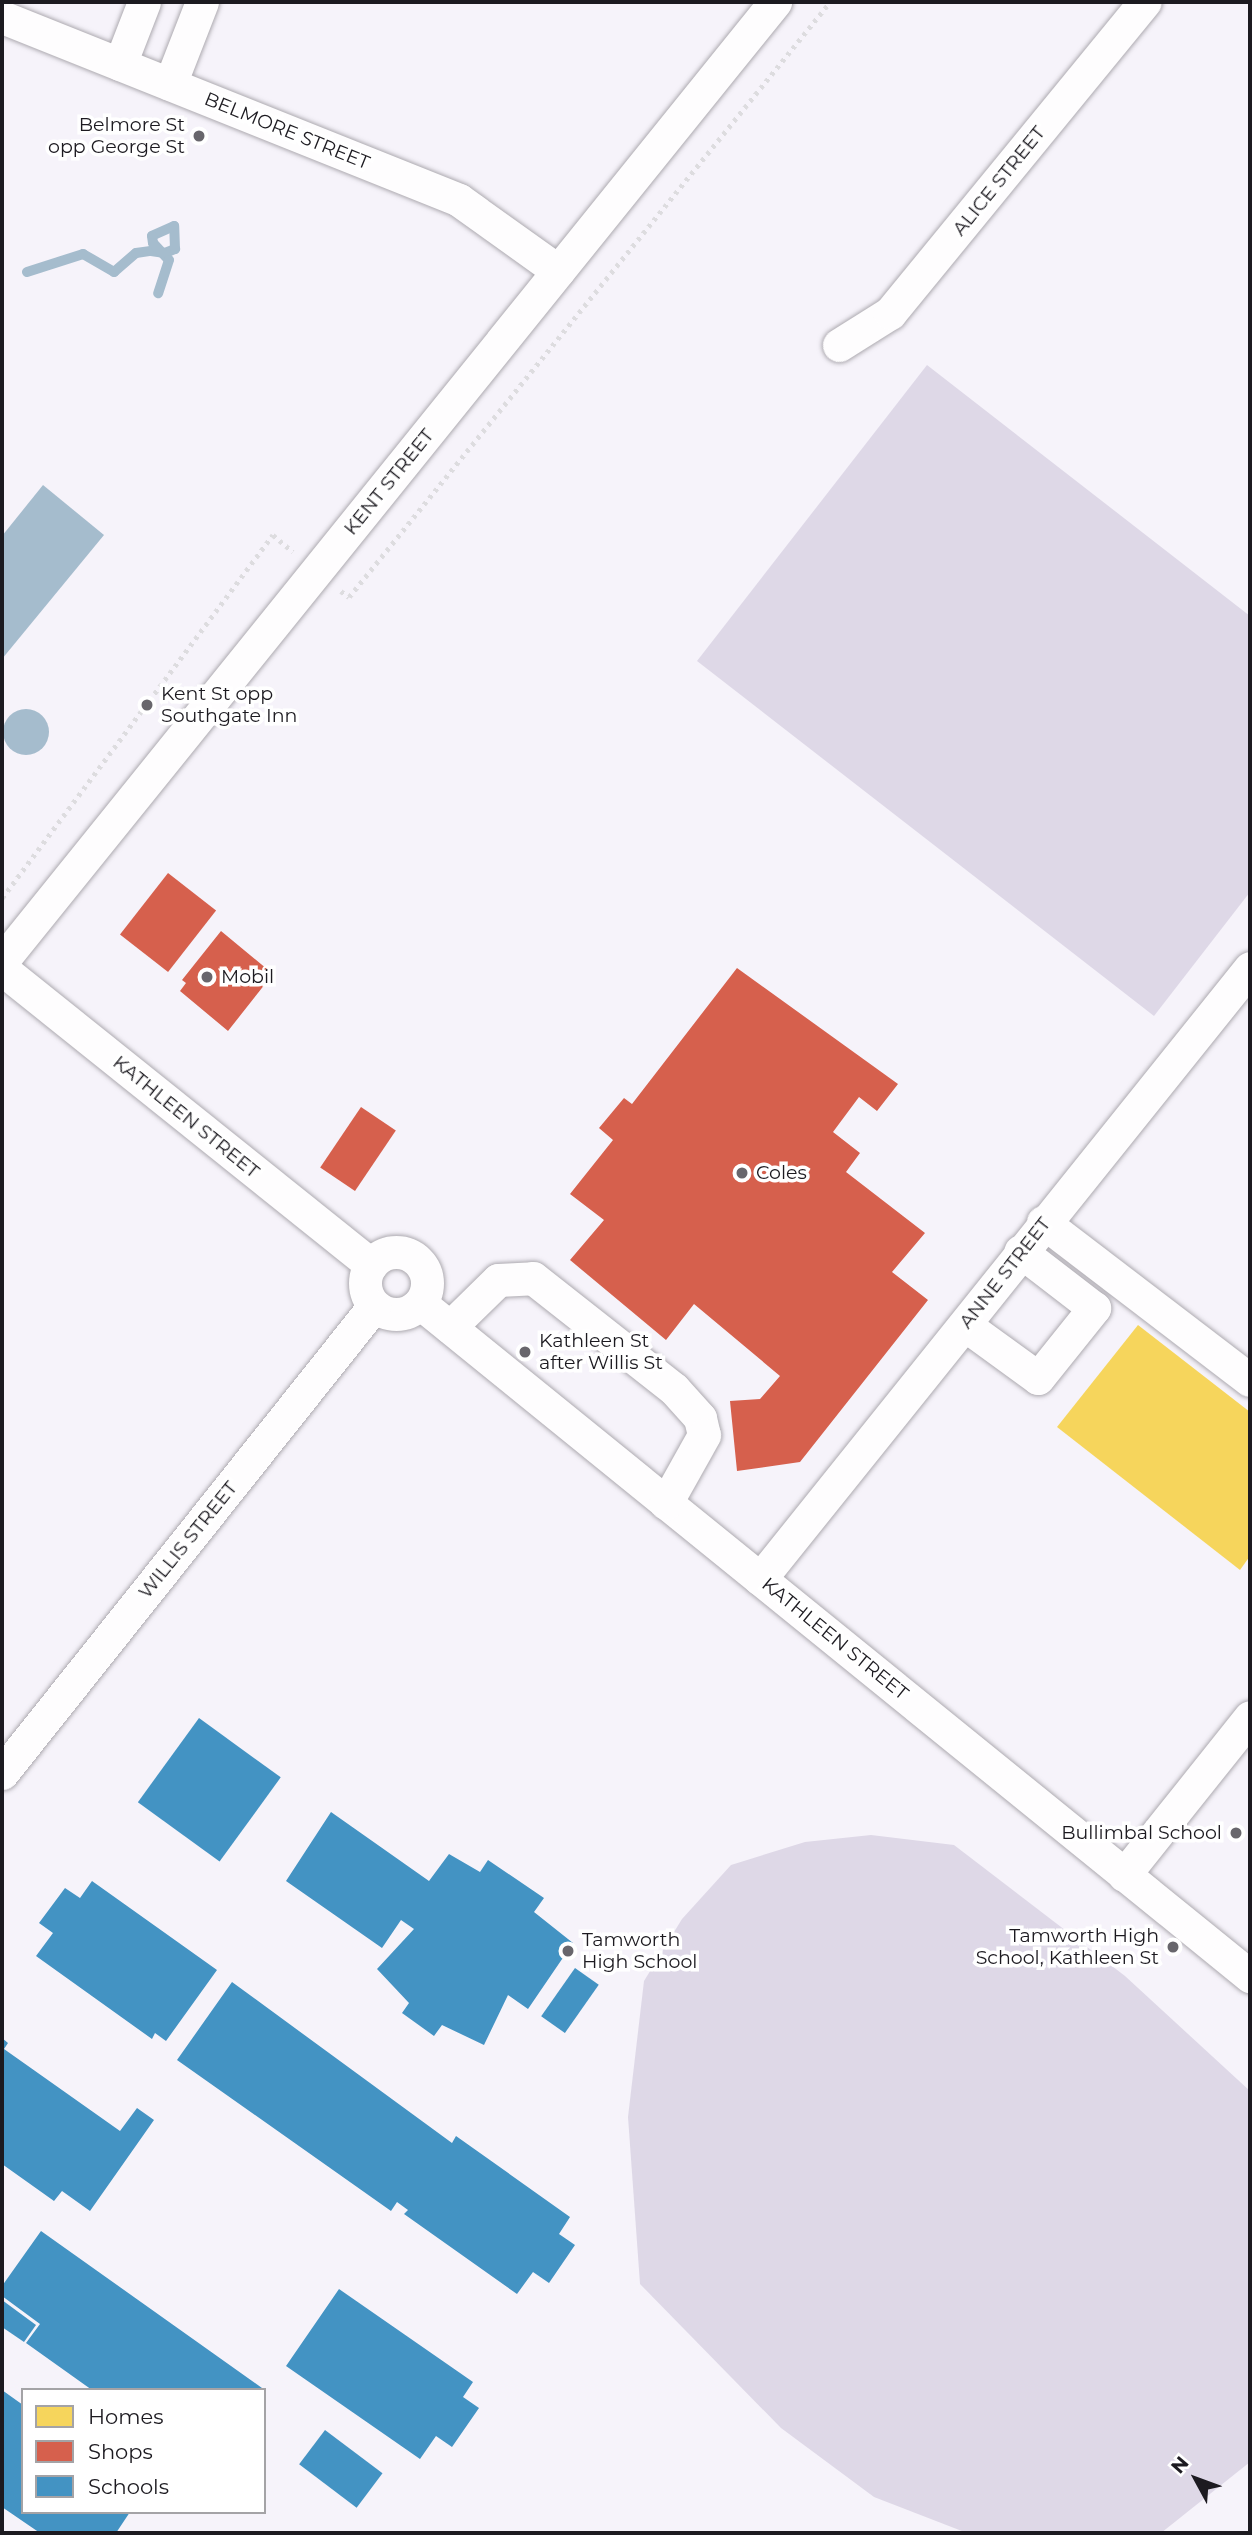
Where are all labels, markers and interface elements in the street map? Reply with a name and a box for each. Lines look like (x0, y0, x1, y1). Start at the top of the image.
street label: BELMORE STREET (201, 87, 373, 175)
place label: Belmore St opp George St (48, 114, 185, 158)
street label: ALICE STREET (948, 122, 1050, 240)
marker: Belmore St opp George St (191, 128, 207, 144)
street label: KENT STREET (339, 424, 439, 540)
place label: Kent St opp Southgate Inn (161, 683, 297, 727)
marker: Kent St opp Southgate Inn (139, 697, 155, 713)
place label: Mobil (221, 966, 274, 988)
marker: Mobil (199, 969, 215, 985)
street label: KATHLEEN STREET (108, 1051, 264, 1183)
place label: Coles (756, 1162, 807, 1184)
marker: Coles (734, 1165, 750, 1181)
street label: ANNE STREET (955, 1213, 1055, 1333)
place label: Kathleen St after Willis St (539, 1330, 663, 1374)
marker: Kathleen St after Willis St (517, 1344, 533, 1360)
street label: WILLIS STREET (134, 1477, 242, 1603)
street label: KATHLEEN STREET (757, 1573, 913, 1705)
place label: Bullimbal School (1061, 1822, 1222, 1844)
marker: Bullimbal School (1228, 1825, 1244, 1841)
place label: Tamworth High School, Kathleen St (976, 1925, 1159, 1969)
place label: Tamworth High School (582, 1929, 697, 1973)
marker: Tamworth High School, Kathleen St (1165, 1939, 1181, 1955)
marker: Tamworth High School (560, 1943, 576, 1959)
legend (21, 2388, 266, 2514)
text: Homes (88, 2404, 163, 2429)
text: Shops (88, 2439, 153, 2464)
north arrow (1161, 2444, 1231, 2514)
text: N (1166, 2452, 1193, 2478)
text: Schools (88, 2474, 169, 2499)

